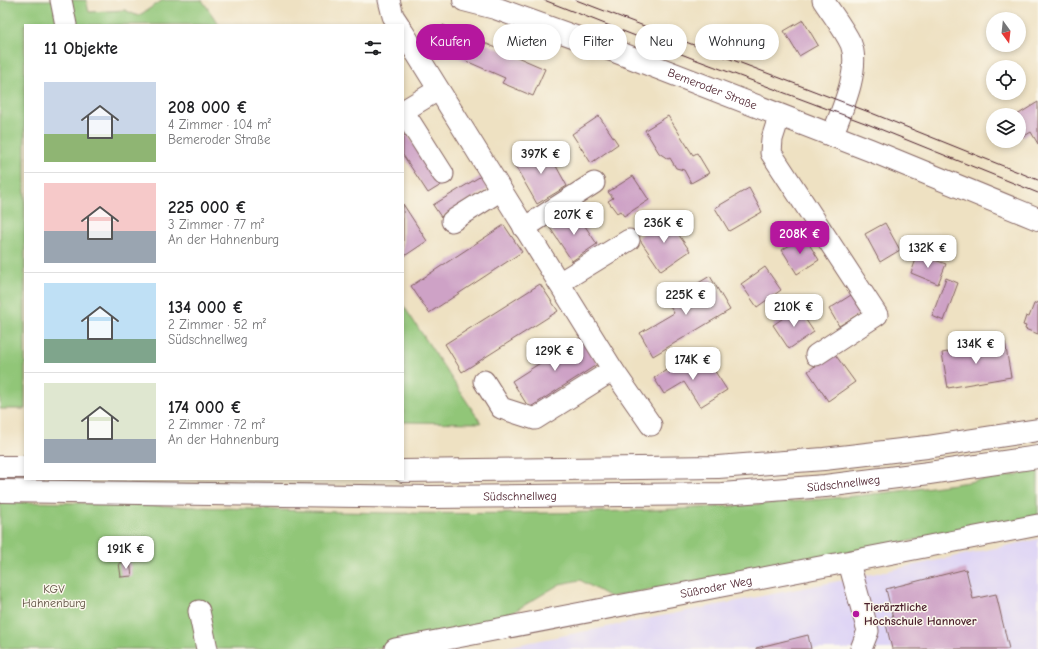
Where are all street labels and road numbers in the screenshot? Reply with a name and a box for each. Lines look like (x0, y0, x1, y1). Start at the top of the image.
street label: Bemeroder Straße (666, 65, 759, 113)
street label: Südschnellweg (806, 472, 881, 494)
street label: Südschnellweg (483, 489, 557, 503)
street label: Süßroder Weg (679, 573, 753, 601)

